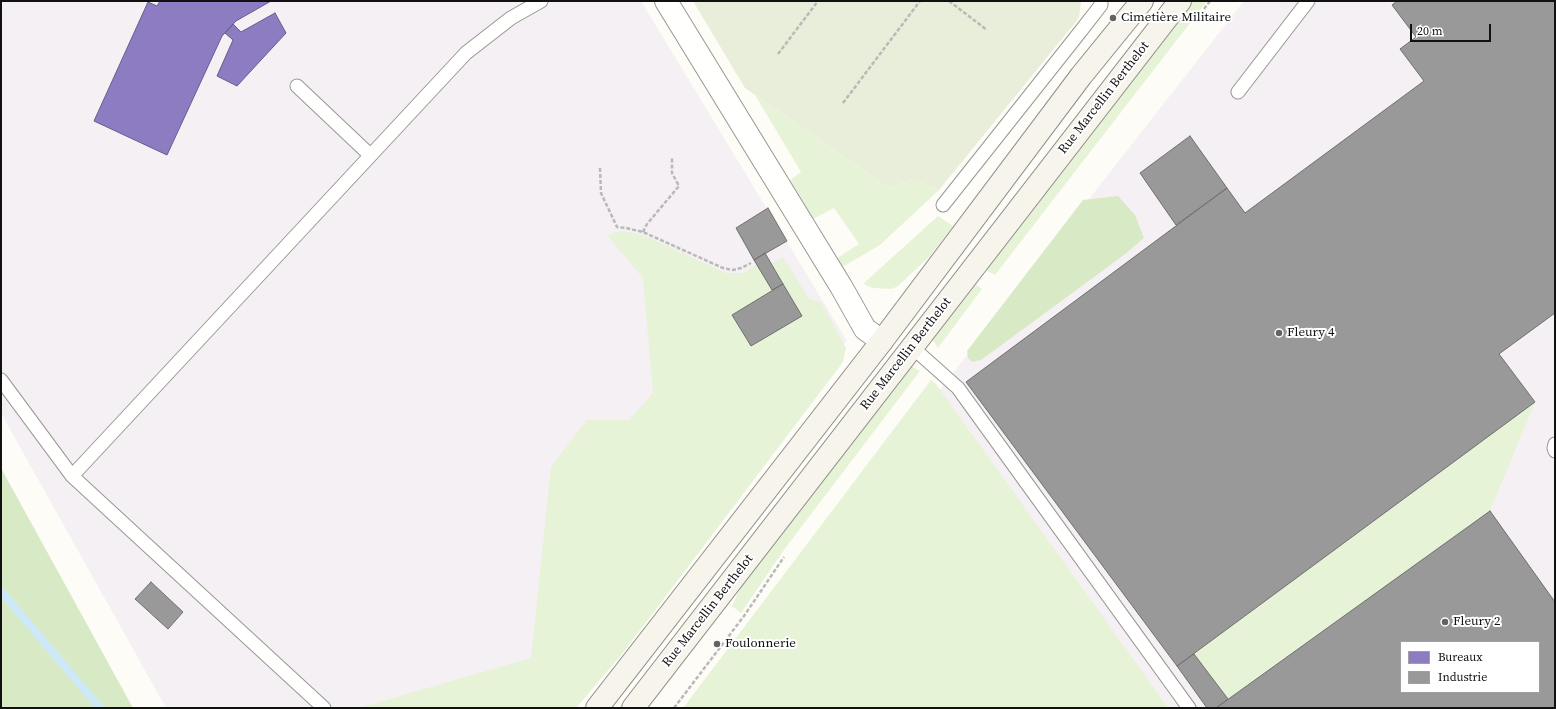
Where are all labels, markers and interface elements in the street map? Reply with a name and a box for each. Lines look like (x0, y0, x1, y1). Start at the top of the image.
place label: Cimetière Militaire (1121, 10, 1231, 26)
marker: Cimetière Militaire (1108, 13, 1118, 23)
scale bar (1412, 16, 1493, 42)
text: 20 m (1417, 23, 1443, 39)
street label: Rue Marcellin Berthelot (1055, 39, 1153, 157)
street label: Rue Marcellin Berthelot (857, 295, 955, 413)
place label: Fleury 4 (1287, 325, 1334, 341)
marker: Fleury 4 (1274, 328, 1284, 338)
street label: Rue Marcellin Berthelot (659, 552, 757, 670)
place label: Fleury 2 (1453, 614, 1500, 630)
marker: Fleury 2 (1440, 617, 1450, 627)
place label: Foulonnerie (725, 636, 796, 652)
marker: Foulonnerie (712, 639, 722, 649)
legend (1400, 641, 1540, 693)
text: Bureaux (1438, 649, 1483, 665)
text: Industrie (1438, 669, 1487, 685)

